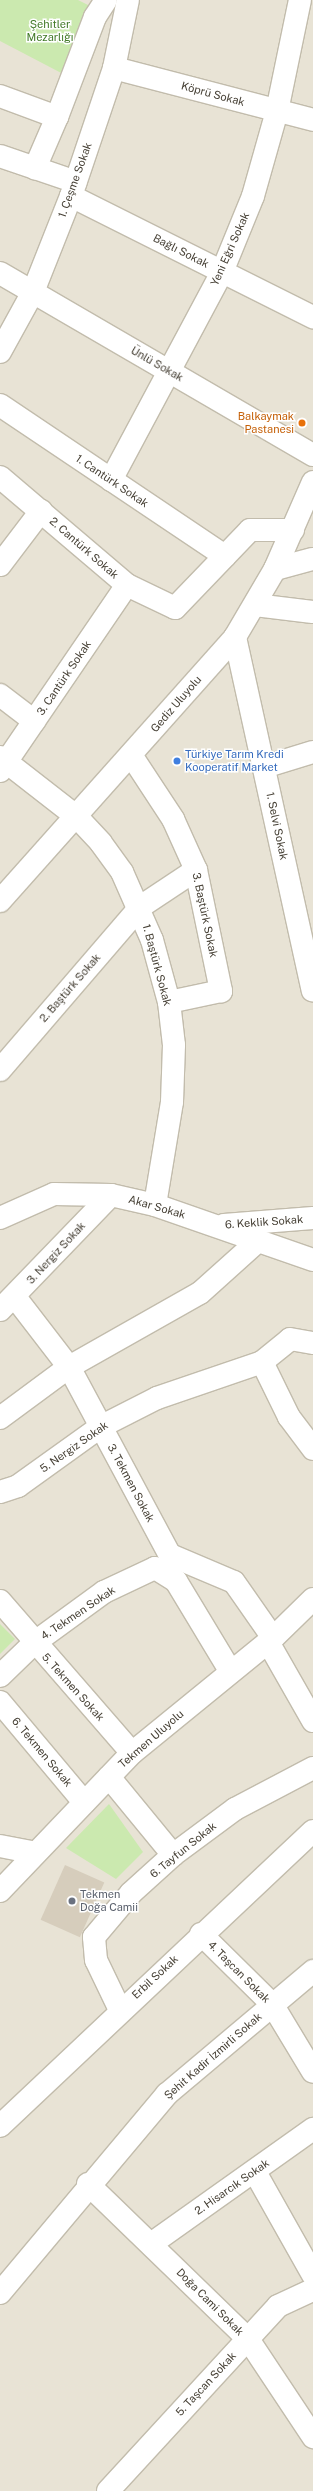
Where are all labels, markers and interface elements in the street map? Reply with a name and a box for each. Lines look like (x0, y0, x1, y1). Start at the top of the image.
park label: Şehitler Mezarlığı (27, 18, 73, 44)
street label: Köprü Sokak (180, 79, 246, 109)
street label: 1. Çeşme Sokak (55, 141, 95, 219)
street label: Yeni Eğri Sokak (208, 210, 252, 288)
street label: Bağlı Sokak (151, 231, 211, 271)
street label: Ünlü Sokak (129, 344, 185, 384)
place label: Balkaymak Pastanesi (238, 410, 294, 436)
marker: Balkaymak Pastanesi (297, 418, 307, 428)
street label: 1. Cantürk Sokak (73, 452, 151, 510)
street label: 2. Cantürk Sokak (47, 514, 121, 582)
street label: 3. Cantürk Sokak (34, 638, 94, 718)
street label: Gediz Uluyolu (148, 673, 204, 735)
place label: Türkiye Tarım Kredi Kooperatif Market (185, 748, 284, 774)
marker: Türkiye Tarım Kredi Kooperatif Market (172, 756, 182, 766)
street label: 1. Selvi Sokak (263, 791, 291, 861)
street label: 3. Baştürk Sokak (190, 871, 220, 959)
street label: 1. Baştürk Sokak (140, 923, 174, 1007)
street label: 2. Baştürk Sokak (37, 951, 103, 1025)
street label: Akar Sokak (127, 1193, 187, 1221)
street label: 6. Keklik Sokak (224, 1213, 304, 1231)
street label: 3. Nergiz Sokak (24, 1219, 88, 1287)
street label: 5. Nergiz Sokak (37, 1419, 111, 1475)
street label: 3. Tekmen Sokak (105, 1442, 157, 1524)
street label: 4. Tekmen Sokak (38, 1583, 118, 1643)
street label: 5. Tekmen Sokak (39, 1650, 107, 1724)
street label: Tekmen Uluyolu (116, 1707, 186, 1771)
street label: 6. Tekmen Sokak (9, 1715, 75, 1789)
street label: 6. Tayfun Sokak (147, 1819, 219, 1881)
place label: Tekmen Doğa Camii (80, 1888, 138, 1914)
marker: Tekmen Doğa Camii (67, 1896, 77, 1906)
street label: 4. Taşcan Sokak (205, 1938, 273, 2006)
street label: Erbil Sokak (129, 1952, 181, 2002)
street label: Şehit Kadir İzmirli Sokak (161, 2010, 265, 2102)
street label: 2. Hisarcık Sokak (192, 2156, 272, 2218)
street label: Doğa Cami Sokak (174, 2266, 246, 2338)
street label: 5. Taşcan Sokak (173, 2349, 239, 2419)

